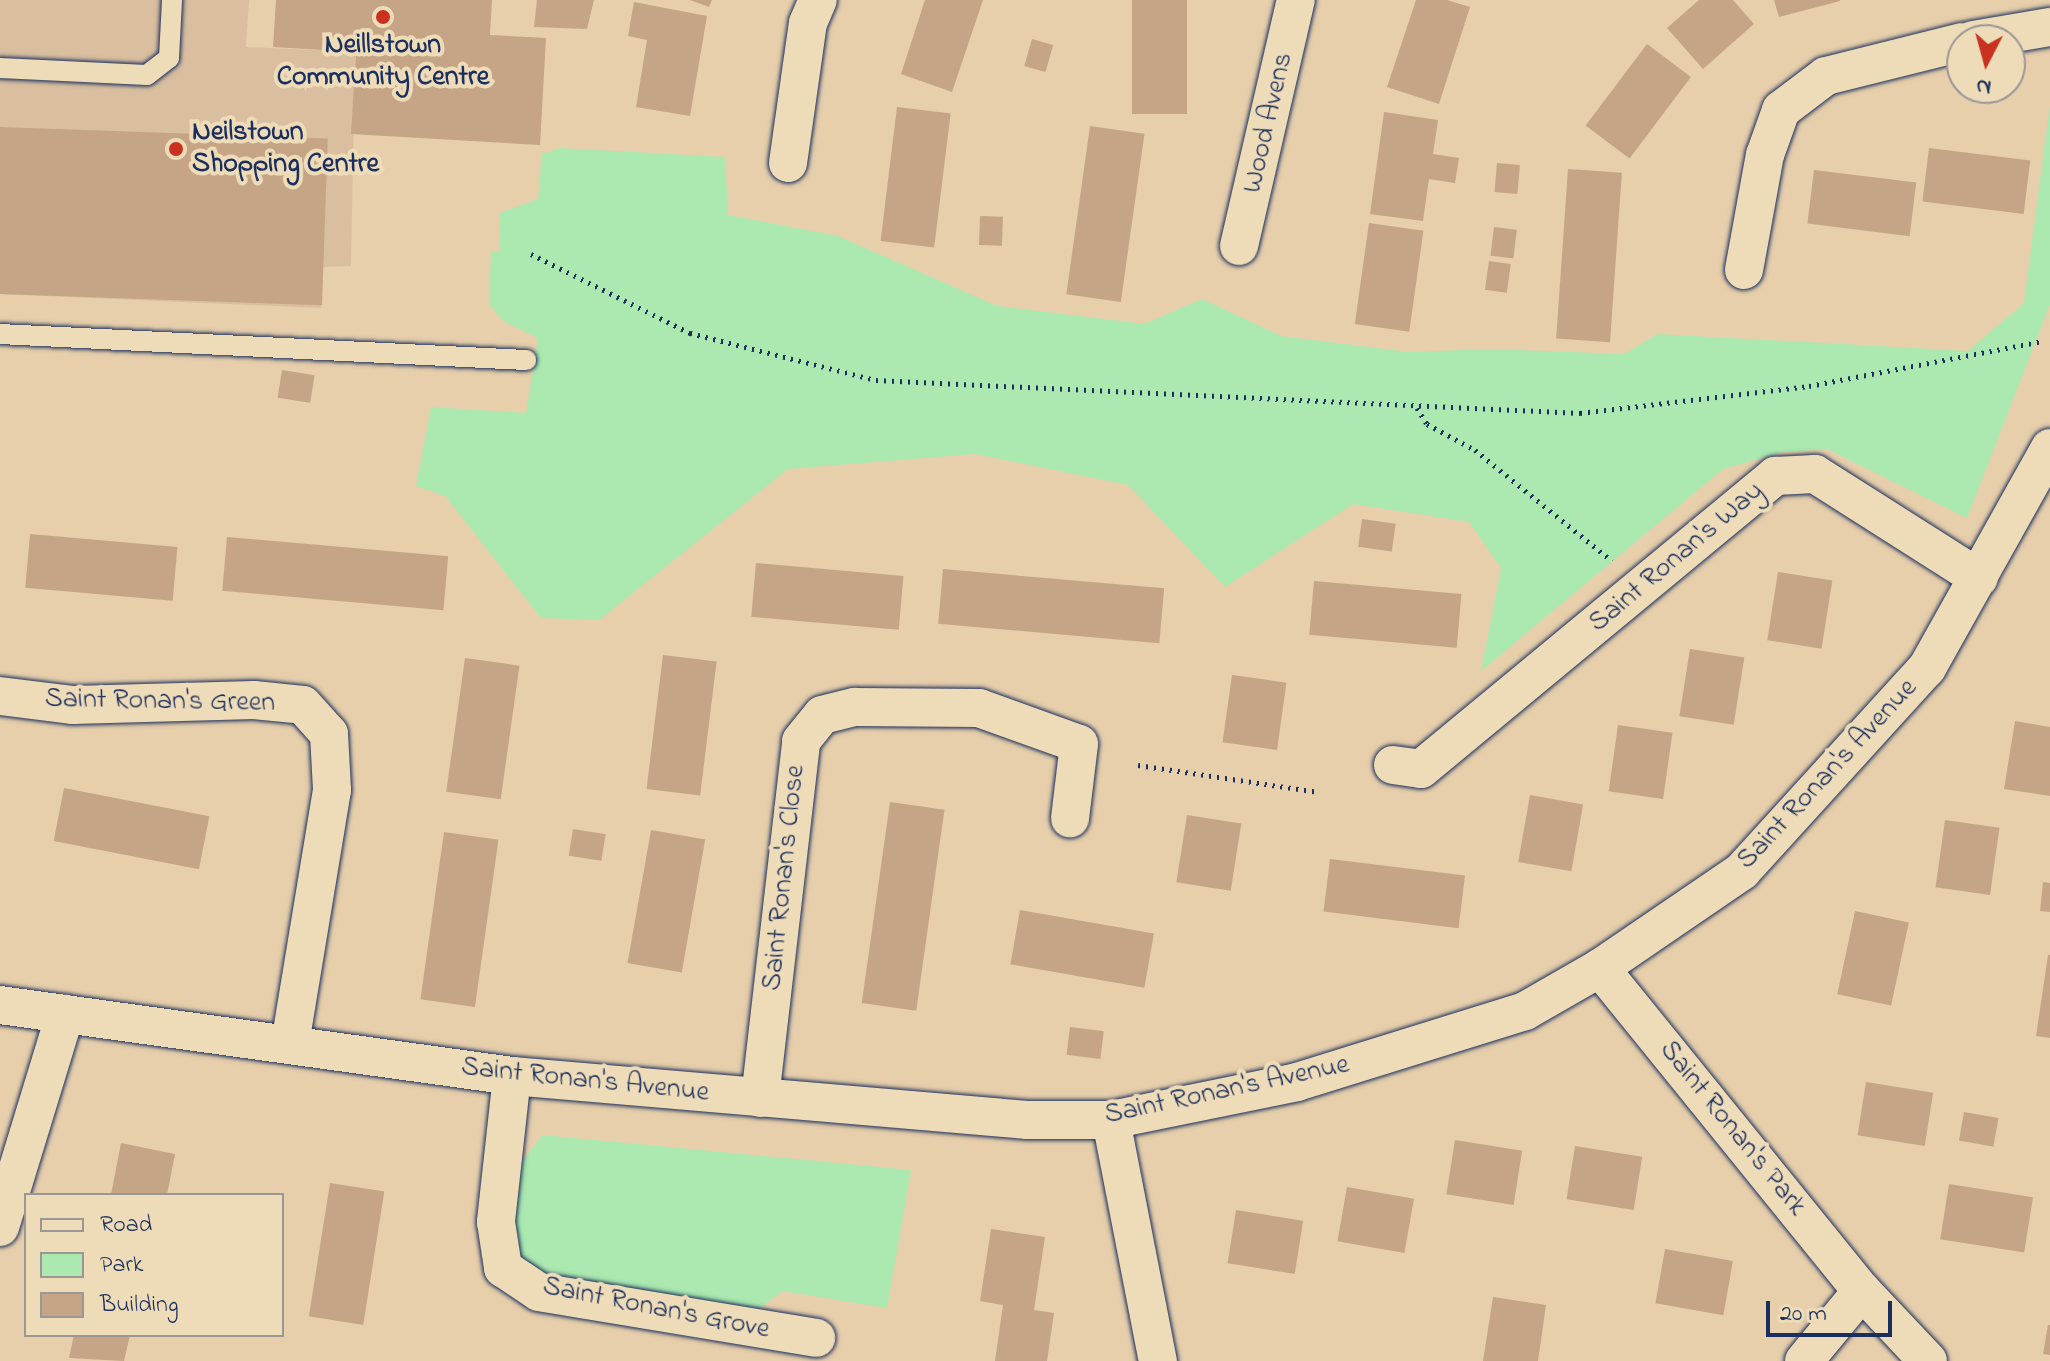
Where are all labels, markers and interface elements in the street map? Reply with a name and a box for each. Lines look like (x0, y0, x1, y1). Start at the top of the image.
marker: Neillstown Community Centre (374, 8, 392, 26)
north arrow (1946, 24, 2026, 104)
place label: Neillstown Community Centre (277, 29, 489, 95)
street label: Wood Avens (1237, 50, 1301, 196)
text: N (1975, 69, 1993, 103)
place label: Neilstown Shopping Centre (192, 116, 379, 182)
marker: Neilstown Shopping Centre (167, 140, 185, 158)
street label: Saint Ronan's Way (1583, 475, 1771, 641)
street label: Saint Ronan's Avenue (1731, 672, 1925, 878)
street label: Saint Ronan's Green (45, 683, 275, 721)
street label: Saint Ronan's Close (756, 764, 814, 992)
street label: Saint Ronan's Park (1651, 1035, 1813, 1223)
street label: Saint Ronan's Avenue (1102, 1049, 1352, 1133)
street label: Saint Ronan's Avenue (459, 1051, 711, 1111)
legend (24, 1193, 284, 1337)
text: Road (100, 1208, 152, 1243)
text: Park (100, 1248, 143, 1283)
street label: Saint Ronan's Grove (540, 1271, 772, 1347)
scale bar (1770, 1285, 1896, 1335)
text: Building (100, 1288, 179, 1323)
text: 20 m (1780, 1297, 1827, 1332)

